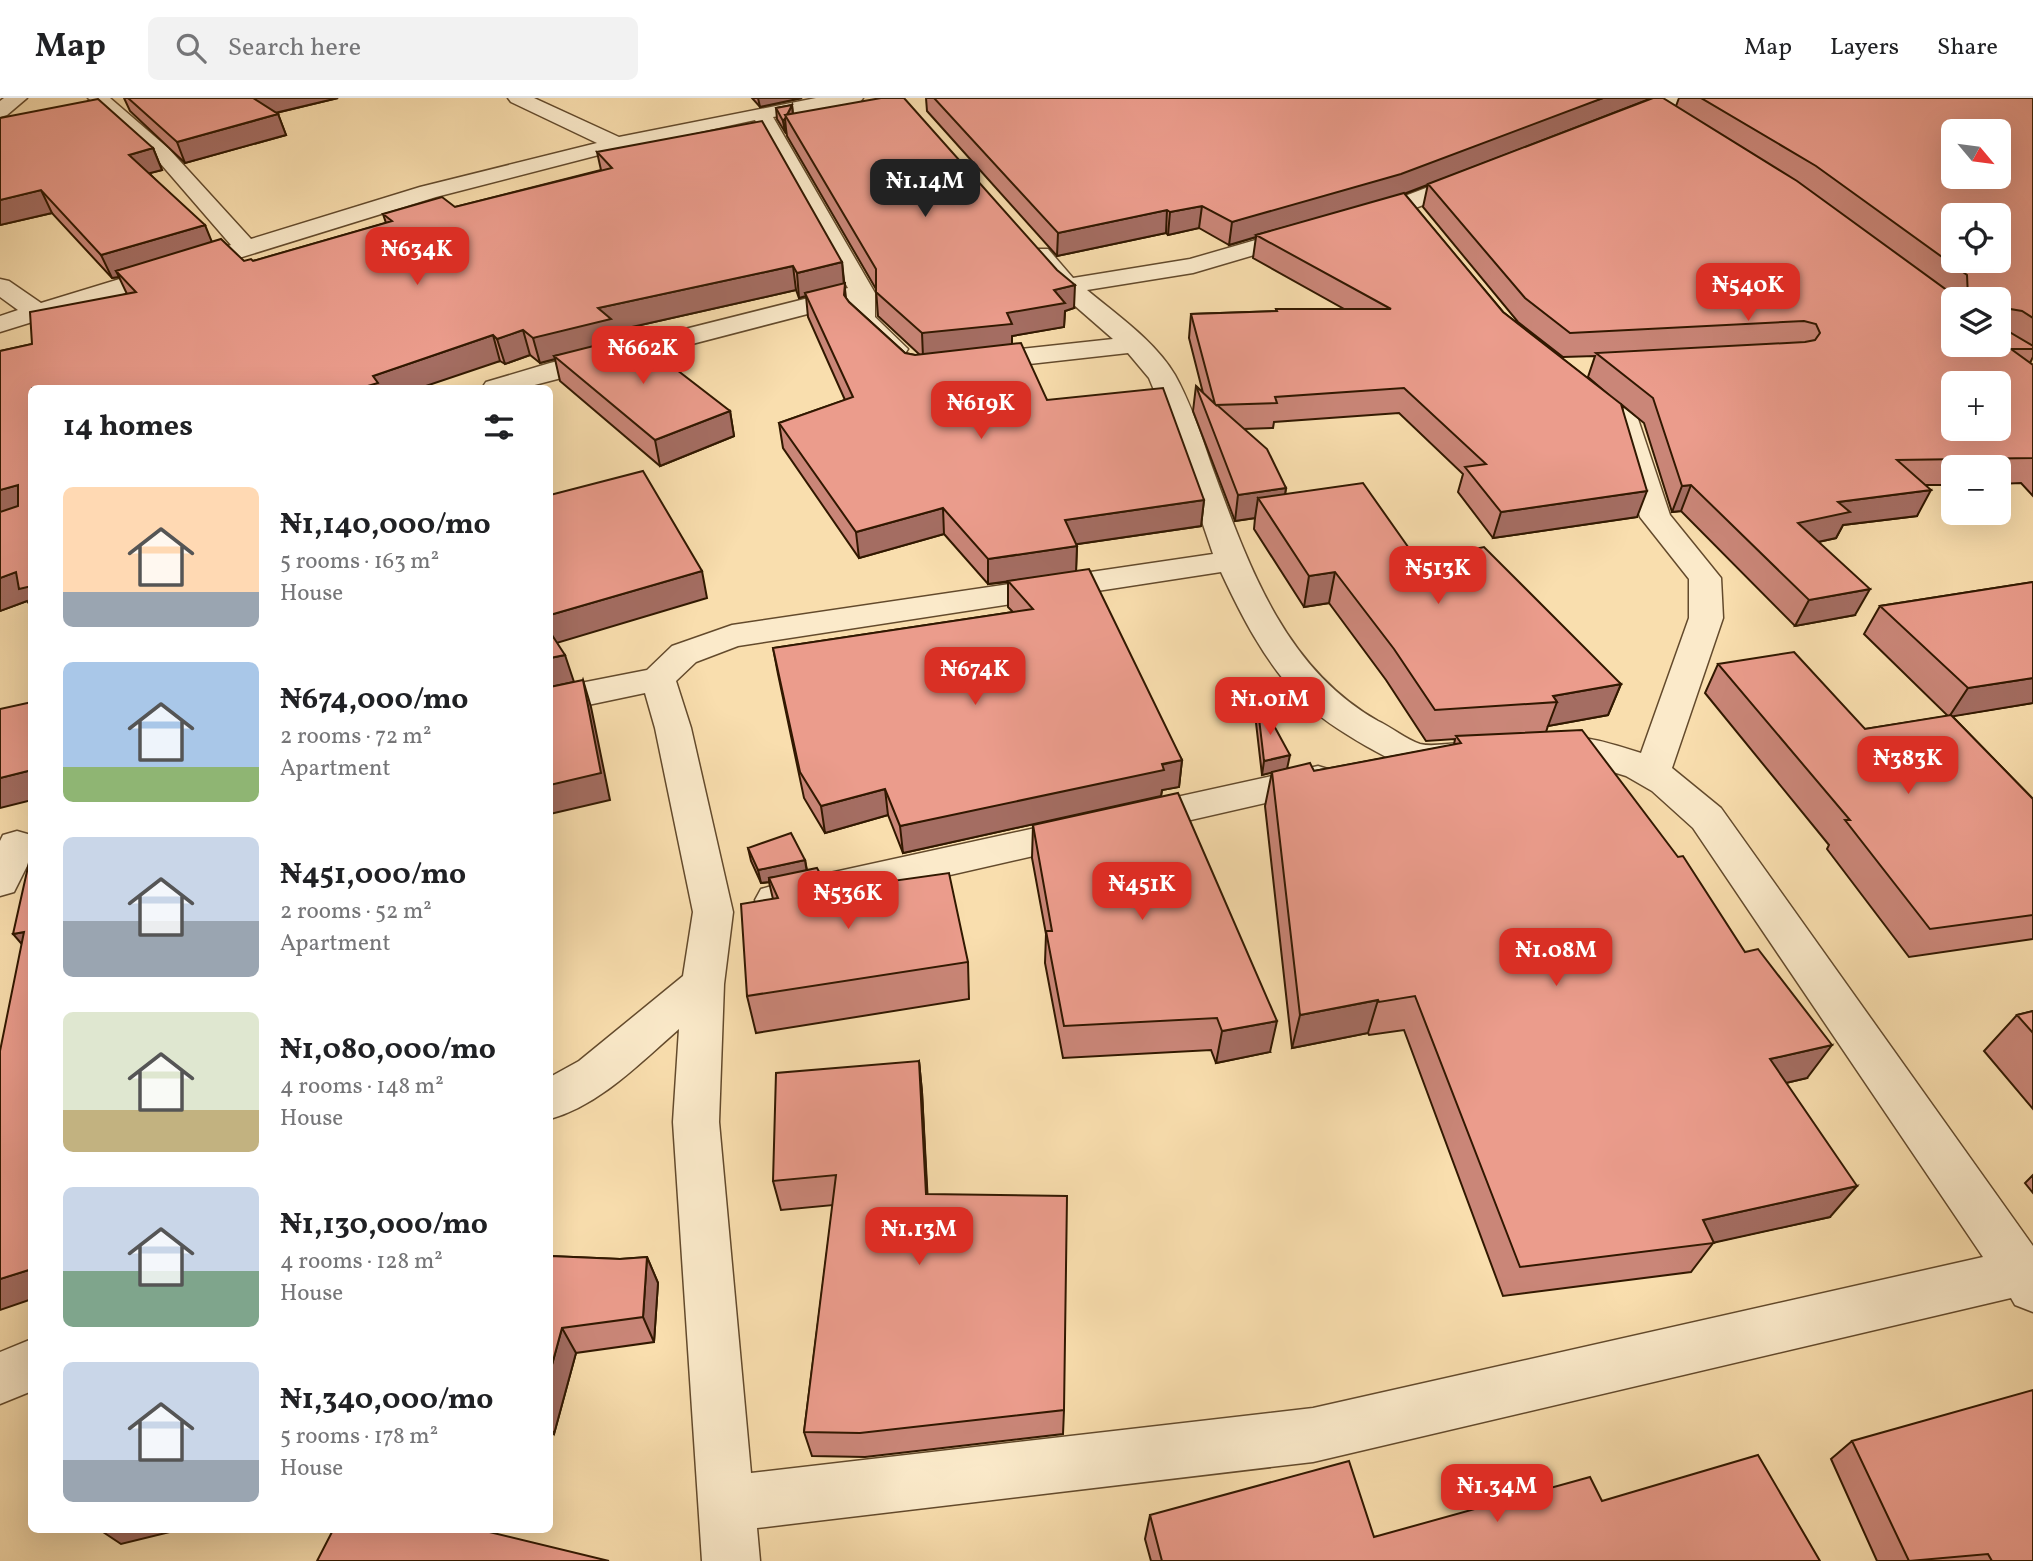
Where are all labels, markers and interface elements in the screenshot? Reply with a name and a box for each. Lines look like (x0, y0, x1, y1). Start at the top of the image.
search box (148, 17, 638, 80)
text: Map (35, 25, 106, 71)
icon: search (172, 29, 210, 67)
text: Search here (228, 30, 361, 66)
text: Map (1744, 31, 1792, 65)
text: Layers (1830, 31, 1899, 65)
text: Share (1937, 31, 1998, 65)
north arrow (1941, 119, 2011, 189)
map controls (1941, 119, 2011, 525)
pin: ₦1.14M (868, 159, 982, 219)
text: ₦1.14M (886, 166, 964, 198)
button: locate (1941, 203, 2011, 273)
pin: ₦634K (368, 228, 466, 287)
text: ₦634K (381, 234, 453, 266)
pin: ₦540K (1699, 264, 1797, 323)
text: ₦540K (1712, 270, 1784, 302)
button: layers (1941, 287, 2011, 357)
pin: ₦662K (594, 327, 692, 386)
text: ₦662K (608, 333, 678, 365)
button: + (1941, 371, 2011, 441)
pin: ₦619K (932, 382, 1030, 441)
text: ₦619K (947, 388, 1015, 420)
text: 14 homes (63, 406, 193, 448)
icon: filters (480, 408, 518, 446)
button: − (1941, 455, 2011, 525)
text: ₦1,140,000/mo (280, 504, 491, 546)
icon: home (119, 515, 203, 599)
text: 5 rooms · 163 m² (280, 546, 439, 578)
pin: ₦513K (1389, 546, 1487, 606)
text: ₦513K (1405, 553, 1471, 585)
text: House (280, 578, 343, 610)
pin: ₦674K (926, 648, 1024, 707)
text: ₦674K (940, 654, 1010, 686)
pin: ₦1.01M (1213, 678, 1327, 737)
text: ₦674,000/mo (280, 679, 469, 721)
text: ₦1.01M (1231, 684, 1309, 716)
icon: home (119, 690, 203, 774)
text: 2 rooms · 72 m² (280, 721, 431, 753)
pin: ₦383K (1859, 736, 1957, 796)
text: ₦383K (1873, 743, 1943, 775)
text: Apartment (280, 753, 391, 785)
text: ₦451,000/mo (280, 854, 466, 896)
pin: ₦451K (1093, 862, 1191, 922)
icon: home (119, 865, 203, 949)
text: ₦451K (1108, 869, 1176, 901)
pin: ₦536K (799, 872, 897, 931)
text: ₦536K (814, 878, 882, 910)
text: 2 rooms · 52 m² (280, 896, 432, 928)
text: Apartment (280, 928, 391, 960)
pin: ₦1.08M (1499, 928, 1613, 988)
text: ₦1.08M (1515, 935, 1597, 967)
text: ₦1,080,000/mo (280, 1029, 496, 1071)
icon: home (119, 1040, 203, 1124)
text: 4 rooms · 148 m² (280, 1071, 444, 1103)
text: House (280, 1103, 343, 1135)
text: ₦1,130,000/mo (280, 1204, 488, 1246)
pin: ₦1.13M (862, 1208, 976, 1267)
text: ₦1.13M (881, 1214, 957, 1246)
icon: home (119, 1215, 203, 1299)
text: 4 rooms · 128 m² (280, 1246, 443, 1278)
text: House (280, 1278, 343, 1310)
text: ₦1,340,000/mo (280, 1379, 493, 1421)
icon: home (119, 1390, 203, 1474)
text: 5 rooms · 178 m² (280, 1421, 438, 1453)
text: House (280, 1453, 343, 1485)
pin: ₦1.34M (1440, 1464, 1554, 1524)
text: ₦1.34M (1457, 1471, 1537, 1503)

